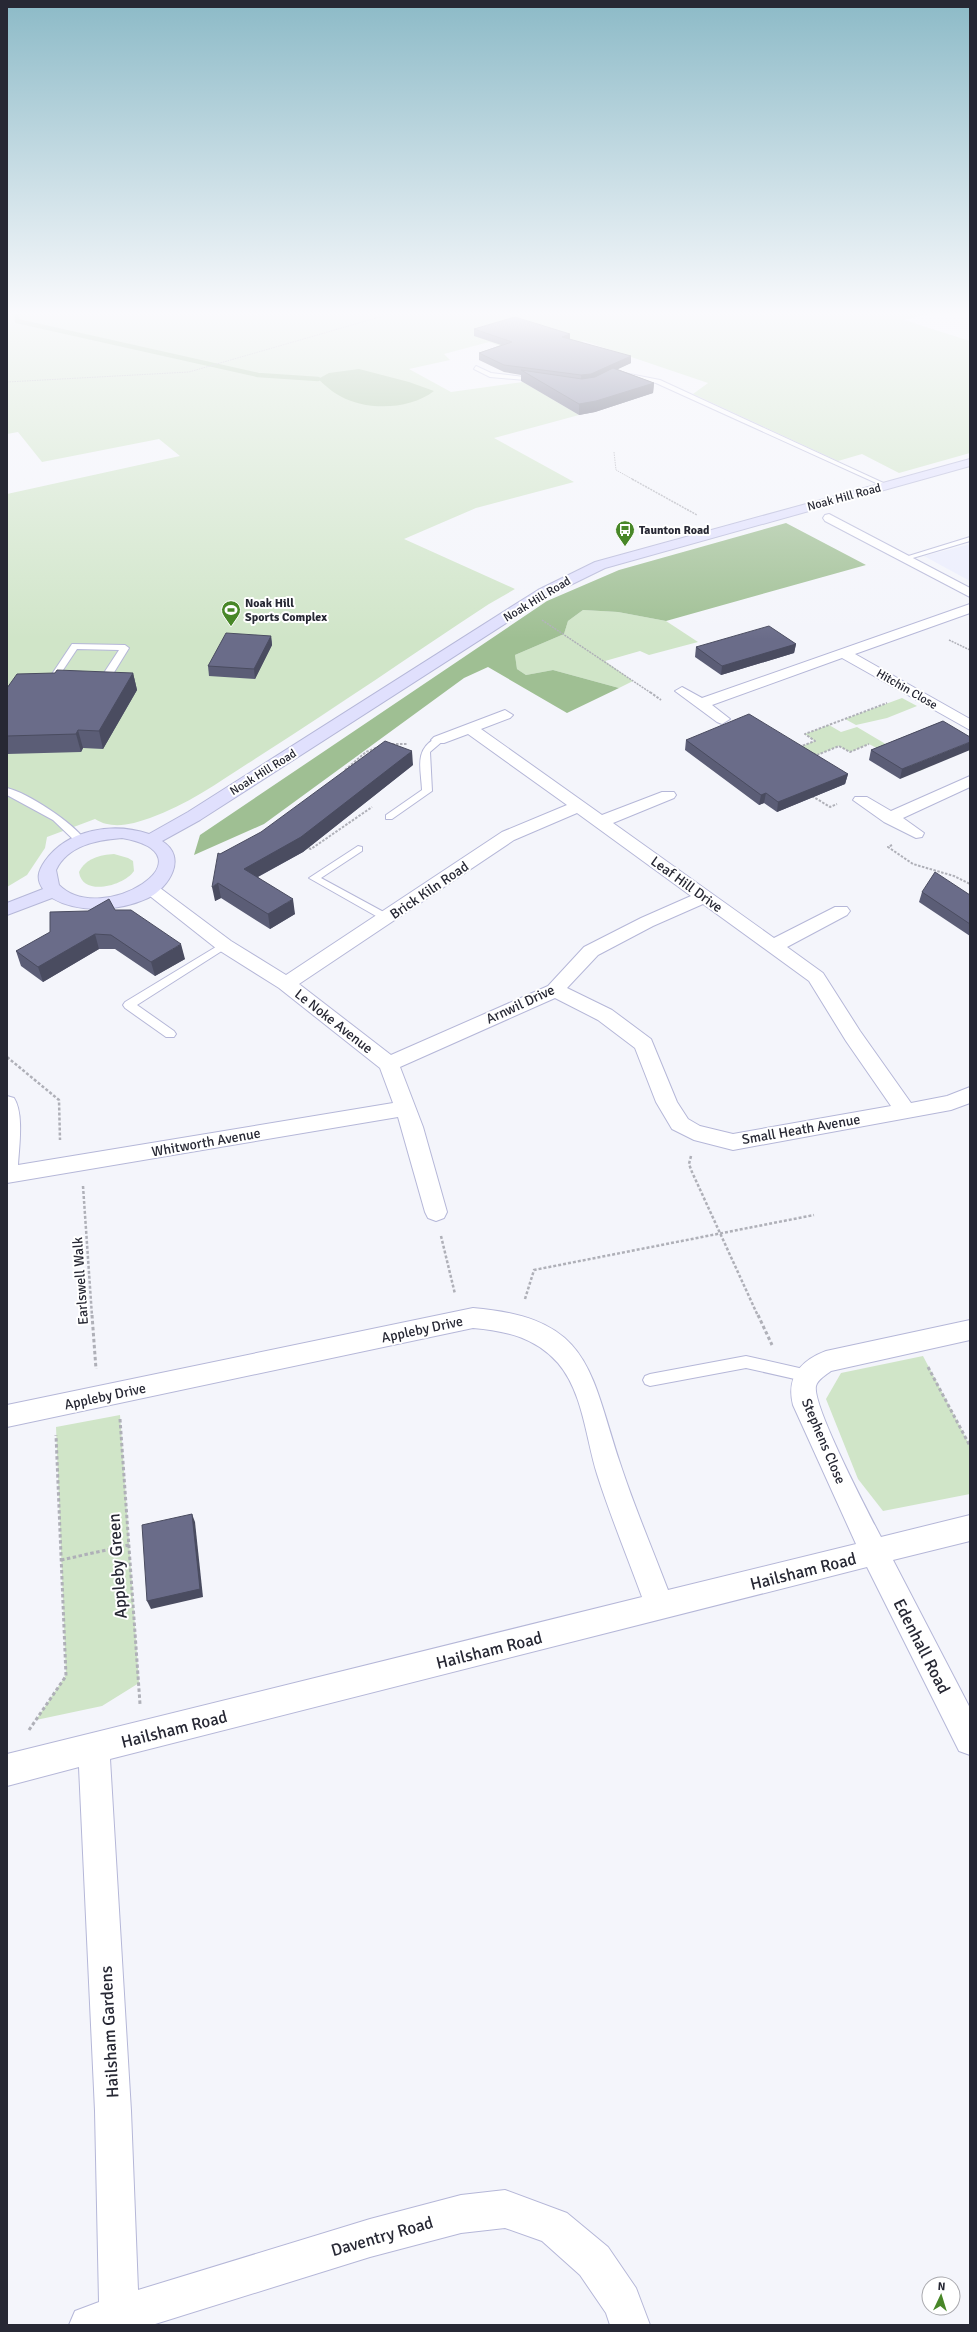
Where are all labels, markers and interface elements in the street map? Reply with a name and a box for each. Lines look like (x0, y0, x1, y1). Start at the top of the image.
street label: Noak Hill Road (806, 480, 883, 515)
bus stop icon: Taunton Road (614, 519, 636, 547)
place label: Taunton Road (639, 523, 710, 538)
street label: Noak Hill Road (501, 573, 574, 625)
place label: Noak Hill Sports Complex (245, 596, 327, 625)
sports icon: Noak Hill Sports Complex (220, 599, 242, 627)
street label: Hitchin Close (873, 666, 940, 713)
street label: Noak Hill Road (227, 746, 299, 799)
street label: Leaf Hill Drive (648, 853, 726, 916)
street label: Brick Kiln Road (387, 858, 472, 923)
street label: Arnwil Drive (483, 981, 557, 1028)
street label: Le Noke Avenue (291, 986, 376, 1057)
street label: Small Heath Avenue (741, 1111, 862, 1148)
street label: Whitworth Avenue (150, 1125, 262, 1160)
street label: Earlswell Walk (69, 1236, 92, 1325)
street label: Appleby Drive (380, 1313, 464, 1346)
street label: Appleby Drive (63, 1380, 147, 1413)
street label: Stephens Close (798, 1396, 849, 1487)
street label: Appleby Green (103, 1513, 132, 1619)
street label: Hailsham Road (748, 1548, 858, 1595)
street label: Edenhall Road (889, 1595, 955, 1697)
street label: Hailsham Road (434, 1627, 544, 1674)
street label: Hailsham Road (119, 1706, 229, 1753)
street label: Hailsham Gardens (96, 1965, 123, 2099)
street label: Daventry Road (329, 2212, 436, 2261)
north arrow (921, 2276, 961, 2316)
text: N (937, 2280, 946, 2293)

